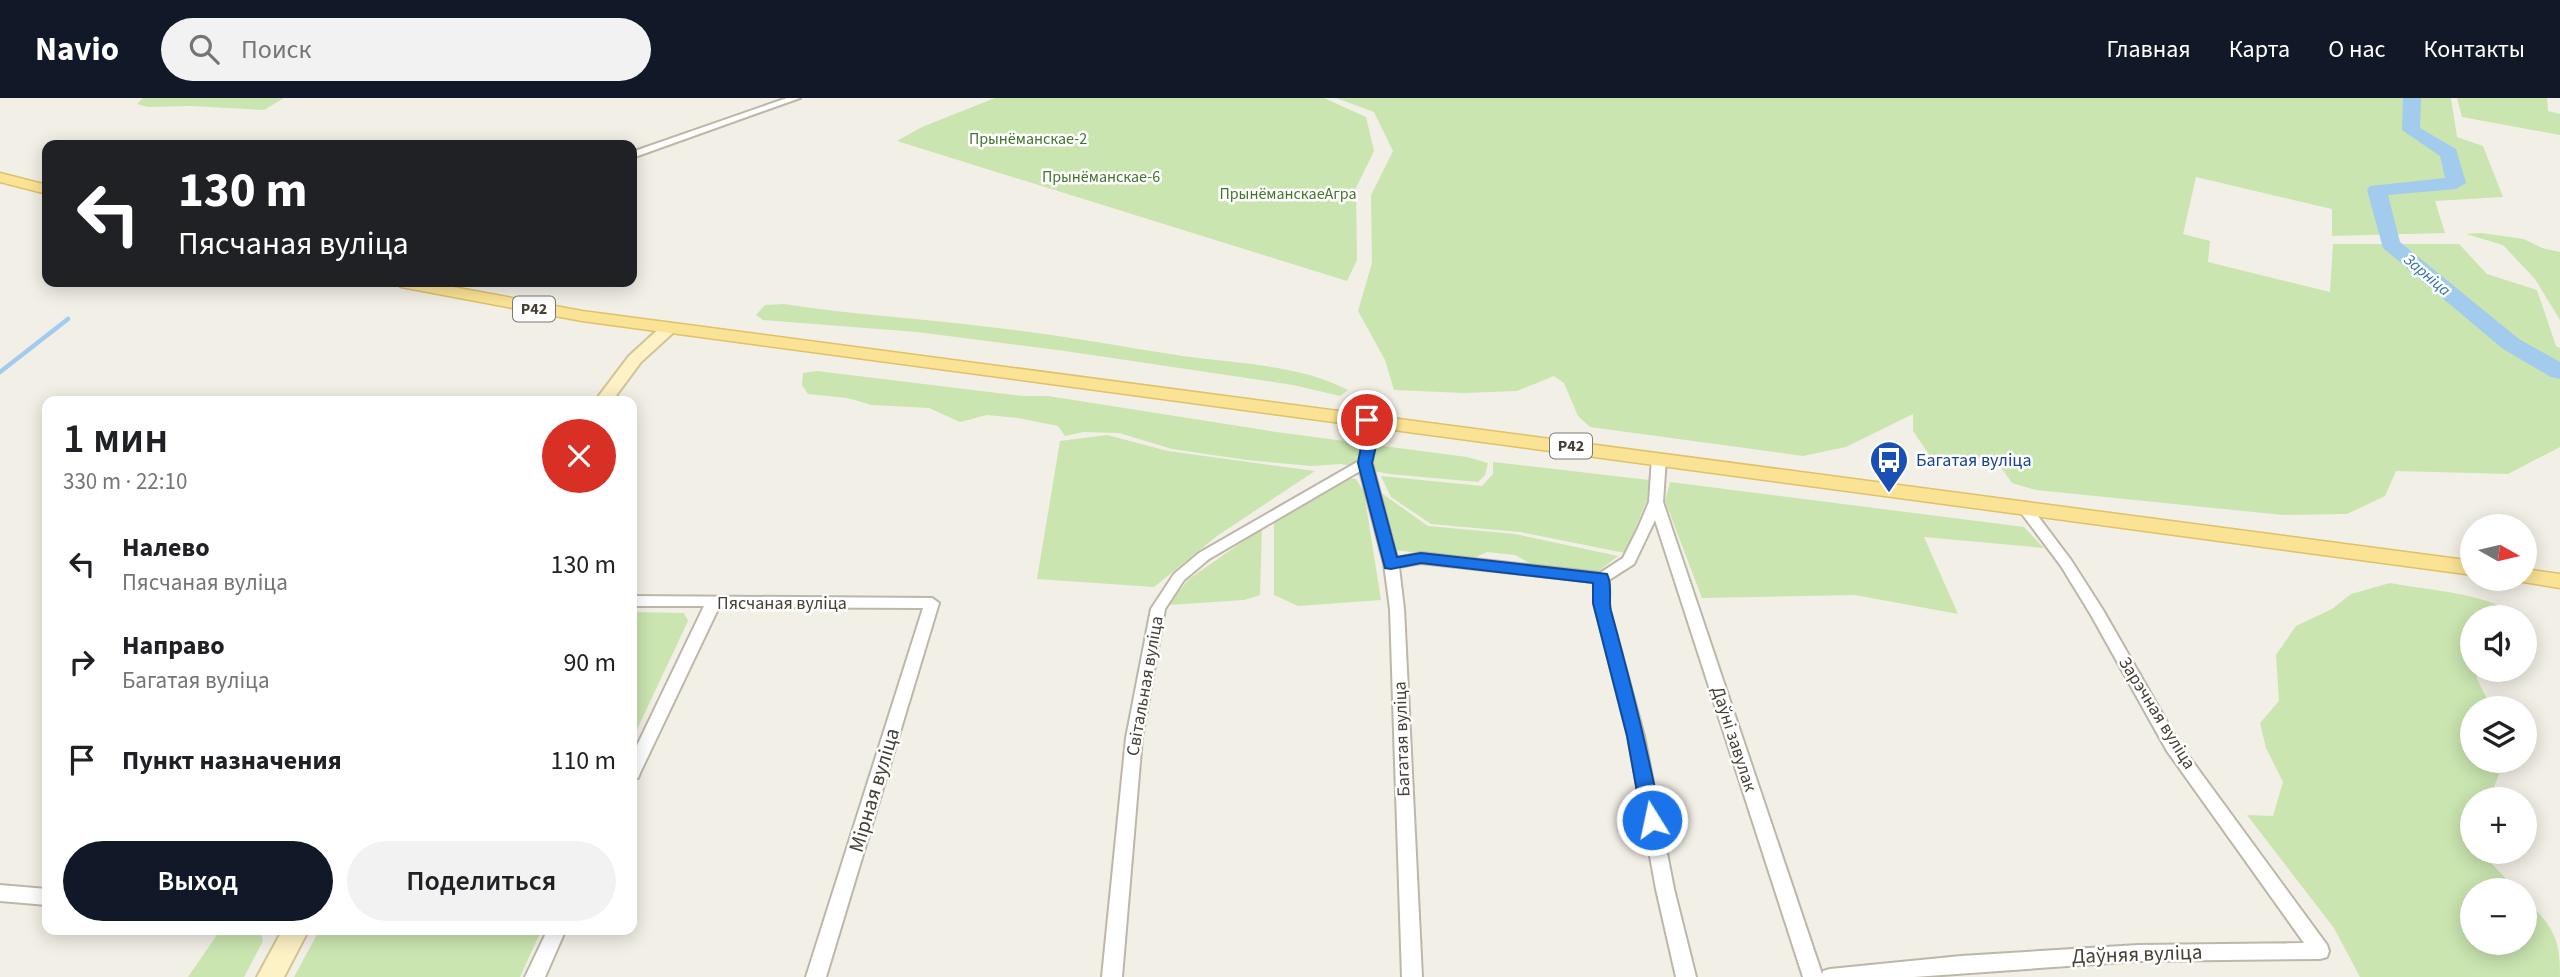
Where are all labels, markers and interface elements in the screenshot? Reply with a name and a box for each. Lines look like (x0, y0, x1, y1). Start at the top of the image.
search box (161, 18, 651, 81)
text: Navio (35, 26, 119, 73)
icon: search (185, 30, 223, 68)
text: Поиск (241, 31, 311, 68)
text: Главная (2106, 32, 2191, 67)
text: Карта (2229, 32, 2290, 67)
text: О нас (2328, 32, 2385, 67)
text: Контакты (2423, 32, 2525, 67)
park label: Прынёманскае-2 (969, 128, 1087, 150)
text: 130 m (178, 156, 307, 226)
park label: Прынёманскае-6 (1042, 166, 1160, 188)
icon: left (63, 168, 154, 259)
park label: ПрынёманскаеАгра (1219, 183, 1357, 205)
text: Пясчаная вуліца (178, 221, 409, 267)
water label: Зарніца (2399, 249, 2456, 301)
road number: Р42 (513, 296, 555, 322)
pin (1337, 390, 1397, 450)
icon: arrive (1348, 401, 1386, 439)
text: 1 мин (63, 409, 168, 469)
button: close (542, 419, 616, 493)
road number: Р42 (1550, 434, 1592, 458)
bus stop icon: Багатая вуліца (1868, 439, 1910, 494)
place label: Багатая вуліца (1916, 448, 2032, 473)
text: 330 m · 22:10 (63, 465, 187, 498)
north arrow (2460, 514, 2538, 592)
map controls (2460, 514, 2537, 955)
text: Налево (122, 529, 210, 566)
icon: left (63, 545, 101, 583)
text: 130 m (550, 546, 616, 583)
text: Пясчаная вуліца (122, 566, 288, 599)
street label: Пясчаная вуліца (717, 591, 847, 616)
button: sound (2460, 605, 2537, 682)
street label: Світальная вуліца (1120, 614, 1170, 758)
text: Направо (122, 627, 225, 664)
icon: right (63, 643, 101, 681)
text: 90 m (563, 644, 616, 681)
street label: Зарэчная вуліца (2112, 652, 2202, 774)
text: Багатая вуліца (122, 664, 270, 697)
street label: Багатая вуліца (1387, 681, 1417, 797)
street label: Даўні завулак (1705, 683, 1763, 795)
button: layers (2460, 696, 2537, 773)
street label: Мірная вуліца (841, 724, 907, 856)
icon: arrive (63, 741, 101, 779)
text: Пункт назначения (122, 742, 342, 779)
text: 110 m (550, 742, 616, 779)
position arrow (1615, 783, 1689, 857)
button: + (2460, 787, 2537, 864)
button: Выход (63, 841, 333, 921)
button: Поделиться (347, 841, 616, 921)
button: − (2460, 878, 2537, 955)
street label: Даўняя вуліца (2071, 937, 2203, 971)

